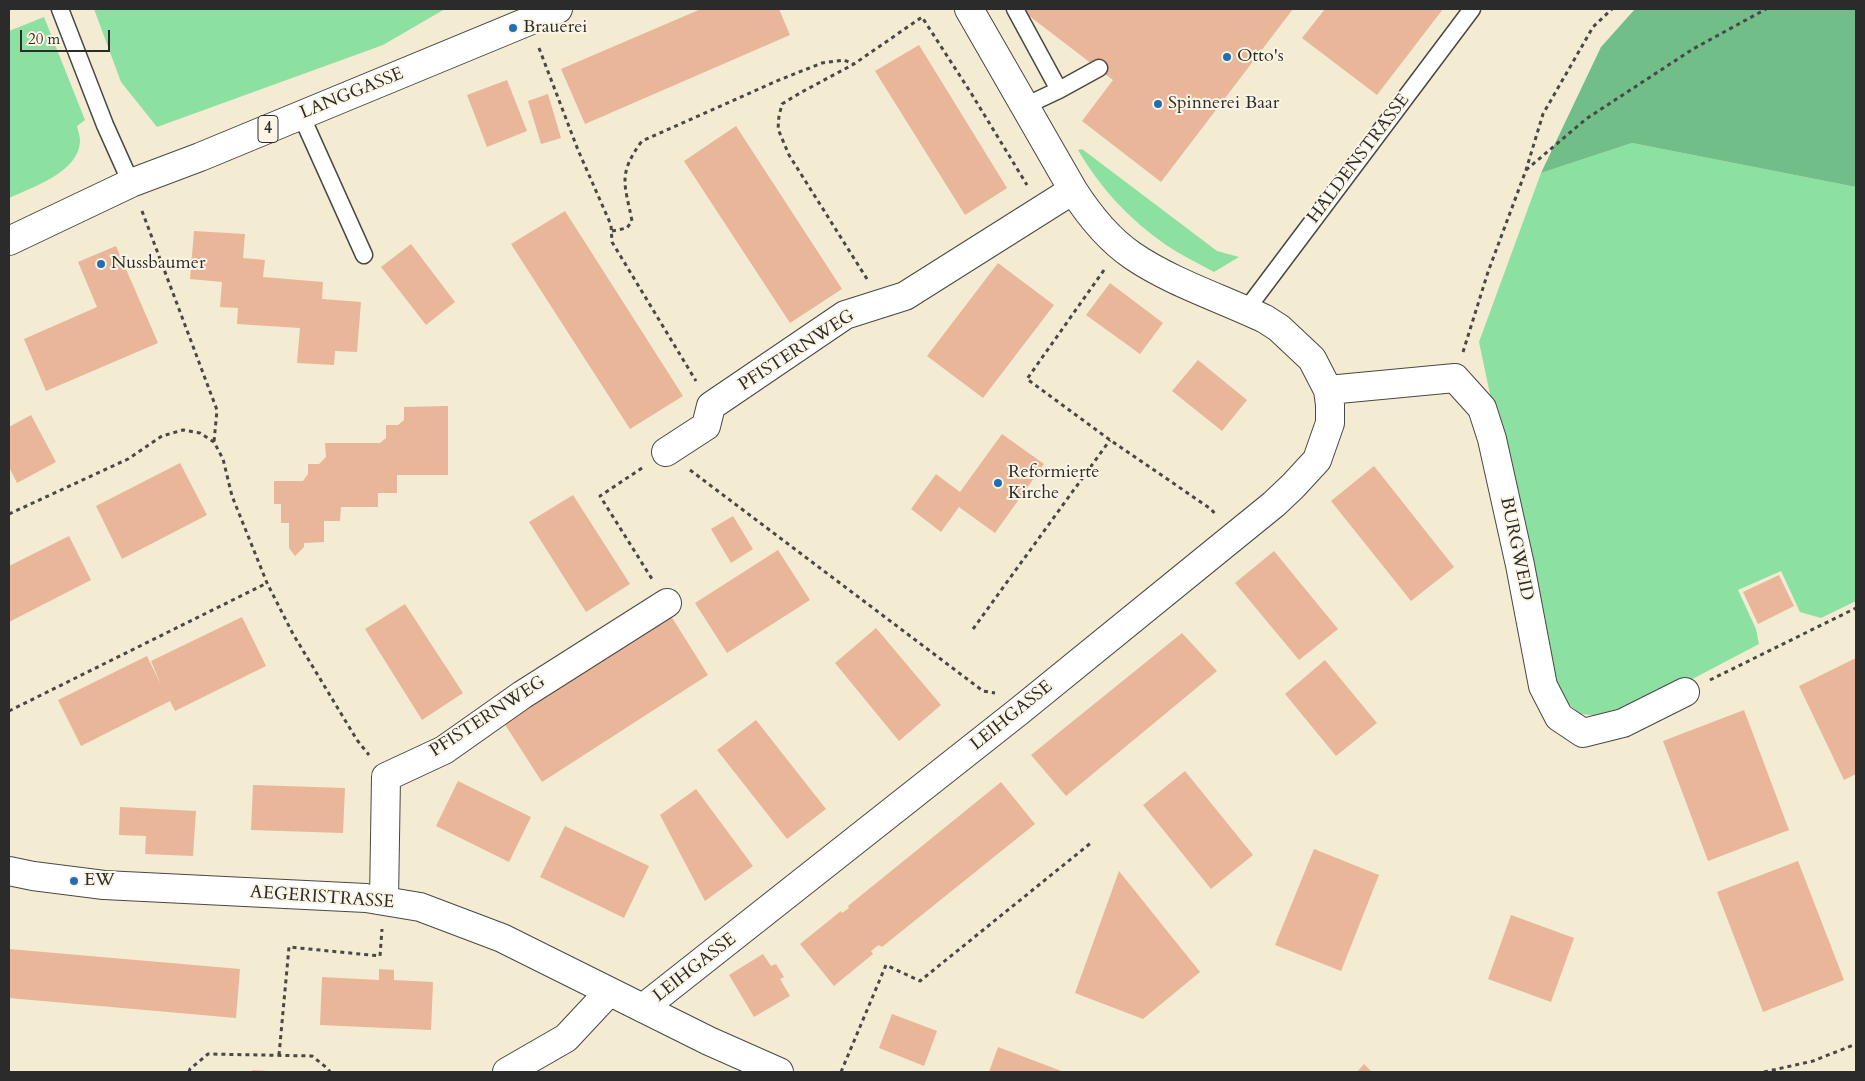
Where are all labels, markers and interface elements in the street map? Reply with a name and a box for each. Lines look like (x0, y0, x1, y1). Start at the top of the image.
place label: Brauerei (523, 17, 587, 39)
scale bar (22, 20, 112, 52)
marker: Brauerei (507, 22, 519, 34)
text: 20 m (28, 29, 60, 49)
place label: Otto's (1237, 46, 1284, 68)
marker: Otto's (1221, 51, 1233, 63)
street label: LANGGASSE (297, 63, 407, 125)
street label: HALDENSTRASSE (1303, 90, 1415, 228)
place label: Spinnerei Baar (1168, 93, 1279, 115)
marker: Spinnerei Baar (1152, 98, 1164, 110)
road number: 4 (258, 116, 278, 142)
place label: Nussbaumer (111, 253, 206, 275)
marker: Nussbaumer (95, 258, 107, 270)
street label: PFISTERNWEG (735, 306, 859, 396)
place label: Reformierte Kirche (1008, 462, 1099, 504)
marker: Reformierte Kirche (992, 477, 1004, 489)
street label: BURGWEID (1494, 495, 1538, 603)
street label: PFISTERNWEG (426, 672, 550, 762)
street label: LEIHGASSE (967, 676, 1057, 756)
place label: EW (84, 870, 115, 892)
marker: EW (68, 875, 80, 887)
street label: AEGERISTRASSE (249, 882, 395, 914)
street label: LEIHGASSE (649, 929, 741, 1007)

